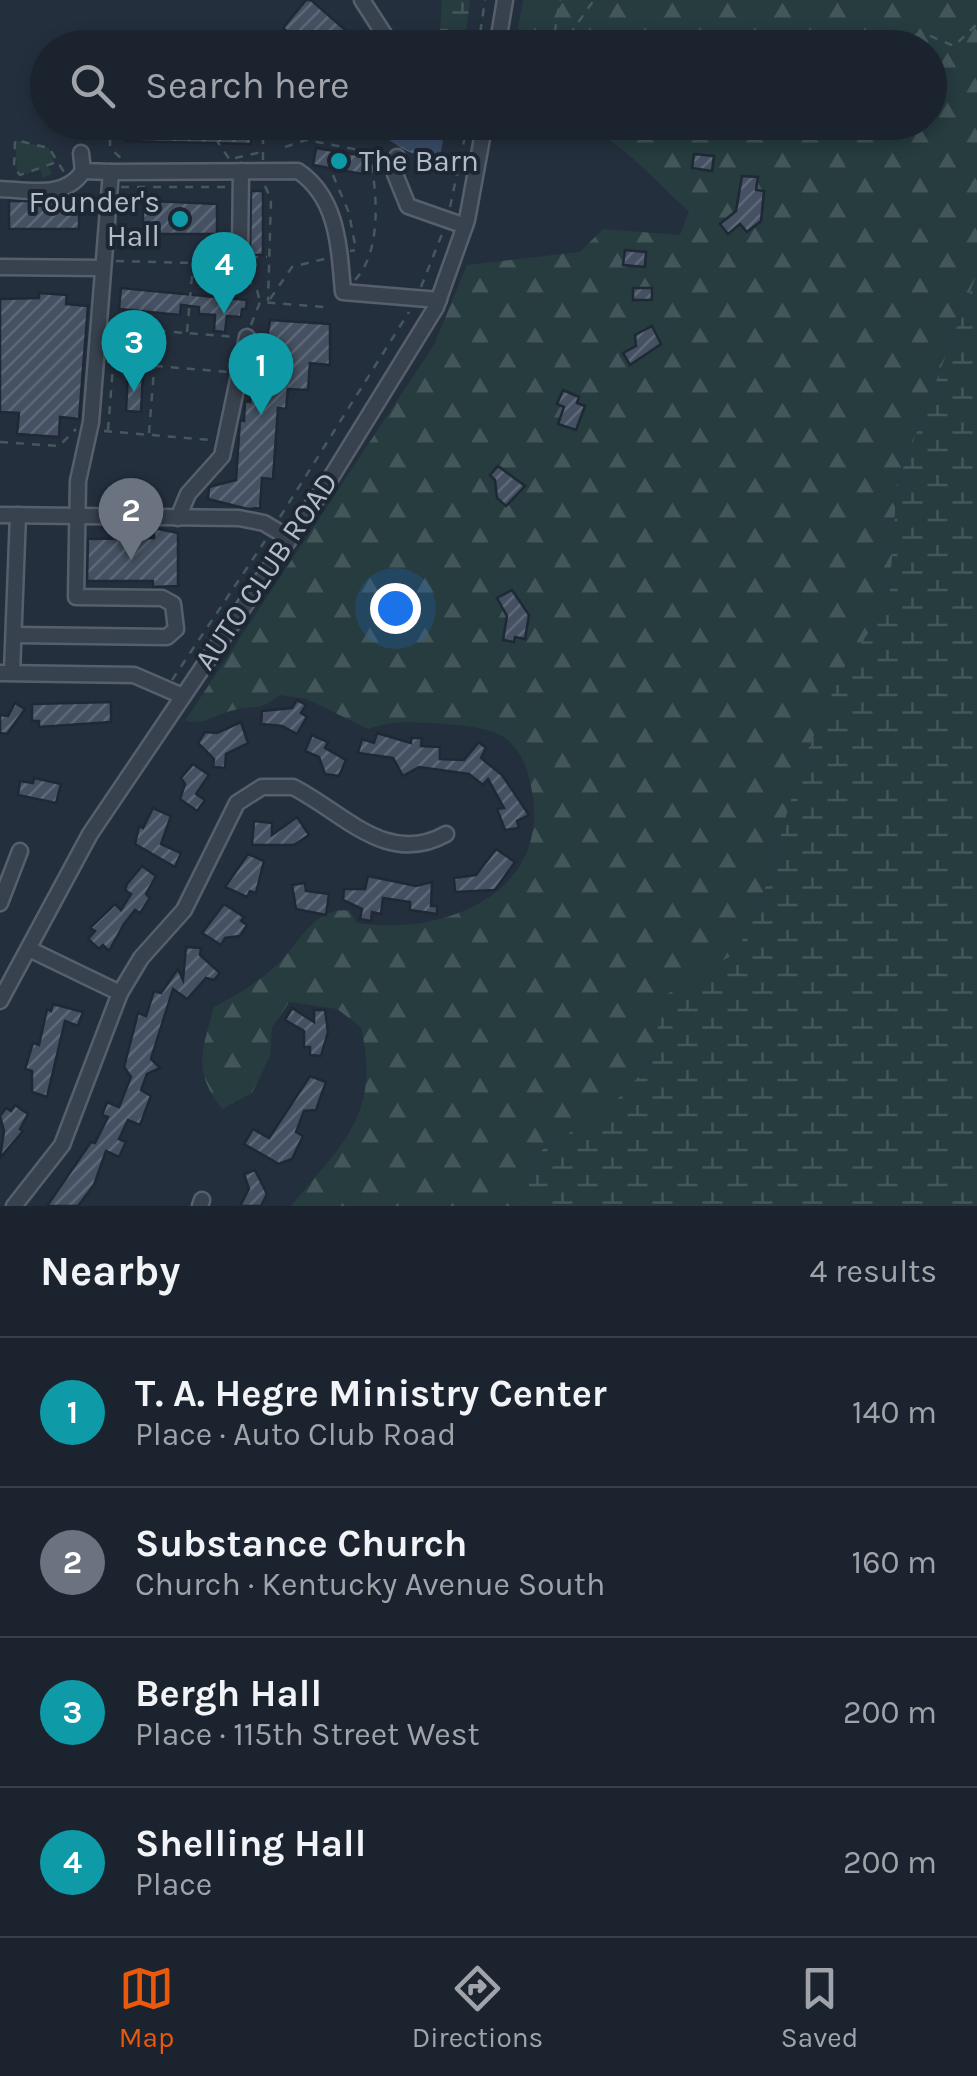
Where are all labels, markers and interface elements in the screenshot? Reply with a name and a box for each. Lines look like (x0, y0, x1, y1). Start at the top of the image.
search box (30, 30, 947, 140)
icon: search (65, 58, 120, 113)
text: Search here (145, 63, 349, 108)
place label: The Barn (359, 143, 479, 179)
marker: The Barn (328, 150, 350, 172)
place label: Founder's Hall (29, 184, 160, 254)
marker: Founder's Hall (169, 208, 191, 230)
pin: 4 (192, 232, 256, 314)
pin: 3 (102, 310, 166, 392)
pin: 1 (228, 332, 294, 415)
street label: AUTO CLUB ROAD (187, 465, 345, 677)
pin: 2 (98, 478, 164, 560)
your location (370, 583, 421, 634)
text: Nearby (40, 1246, 180, 1296)
text: 4 results (810, 1253, 937, 1290)
text: T. A. Hegre Ministry Center (135, 1371, 607, 1416)
text: 1 (67, 1394, 78, 1431)
text: 140 m (852, 1394, 937, 1431)
text: Place · Auto Club Road (135, 1416, 456, 1453)
text: Substance Church (135, 1521, 467, 1566)
text: 2 (63, 1544, 82, 1581)
text: 160 m (852, 1544, 937, 1581)
text: Church · Kentucky Avenue South (135, 1566, 605, 1603)
text: Bergh Hall (135, 1671, 322, 1716)
text: 3 (63, 1694, 82, 1731)
text: 200 m (843, 1694, 937, 1731)
text: Place · 115th Street West (135, 1716, 480, 1753)
text: Shelling Hall (135, 1821, 366, 1866)
text: 4 (63, 1844, 82, 1881)
text: 200 m (843, 1844, 937, 1881)
text: Place (135, 1866, 212, 1903)
tab: Map (119, 1961, 174, 2054)
tab: Directions (412, 1961, 543, 2054)
tab: Saved (781, 1961, 858, 2054)

